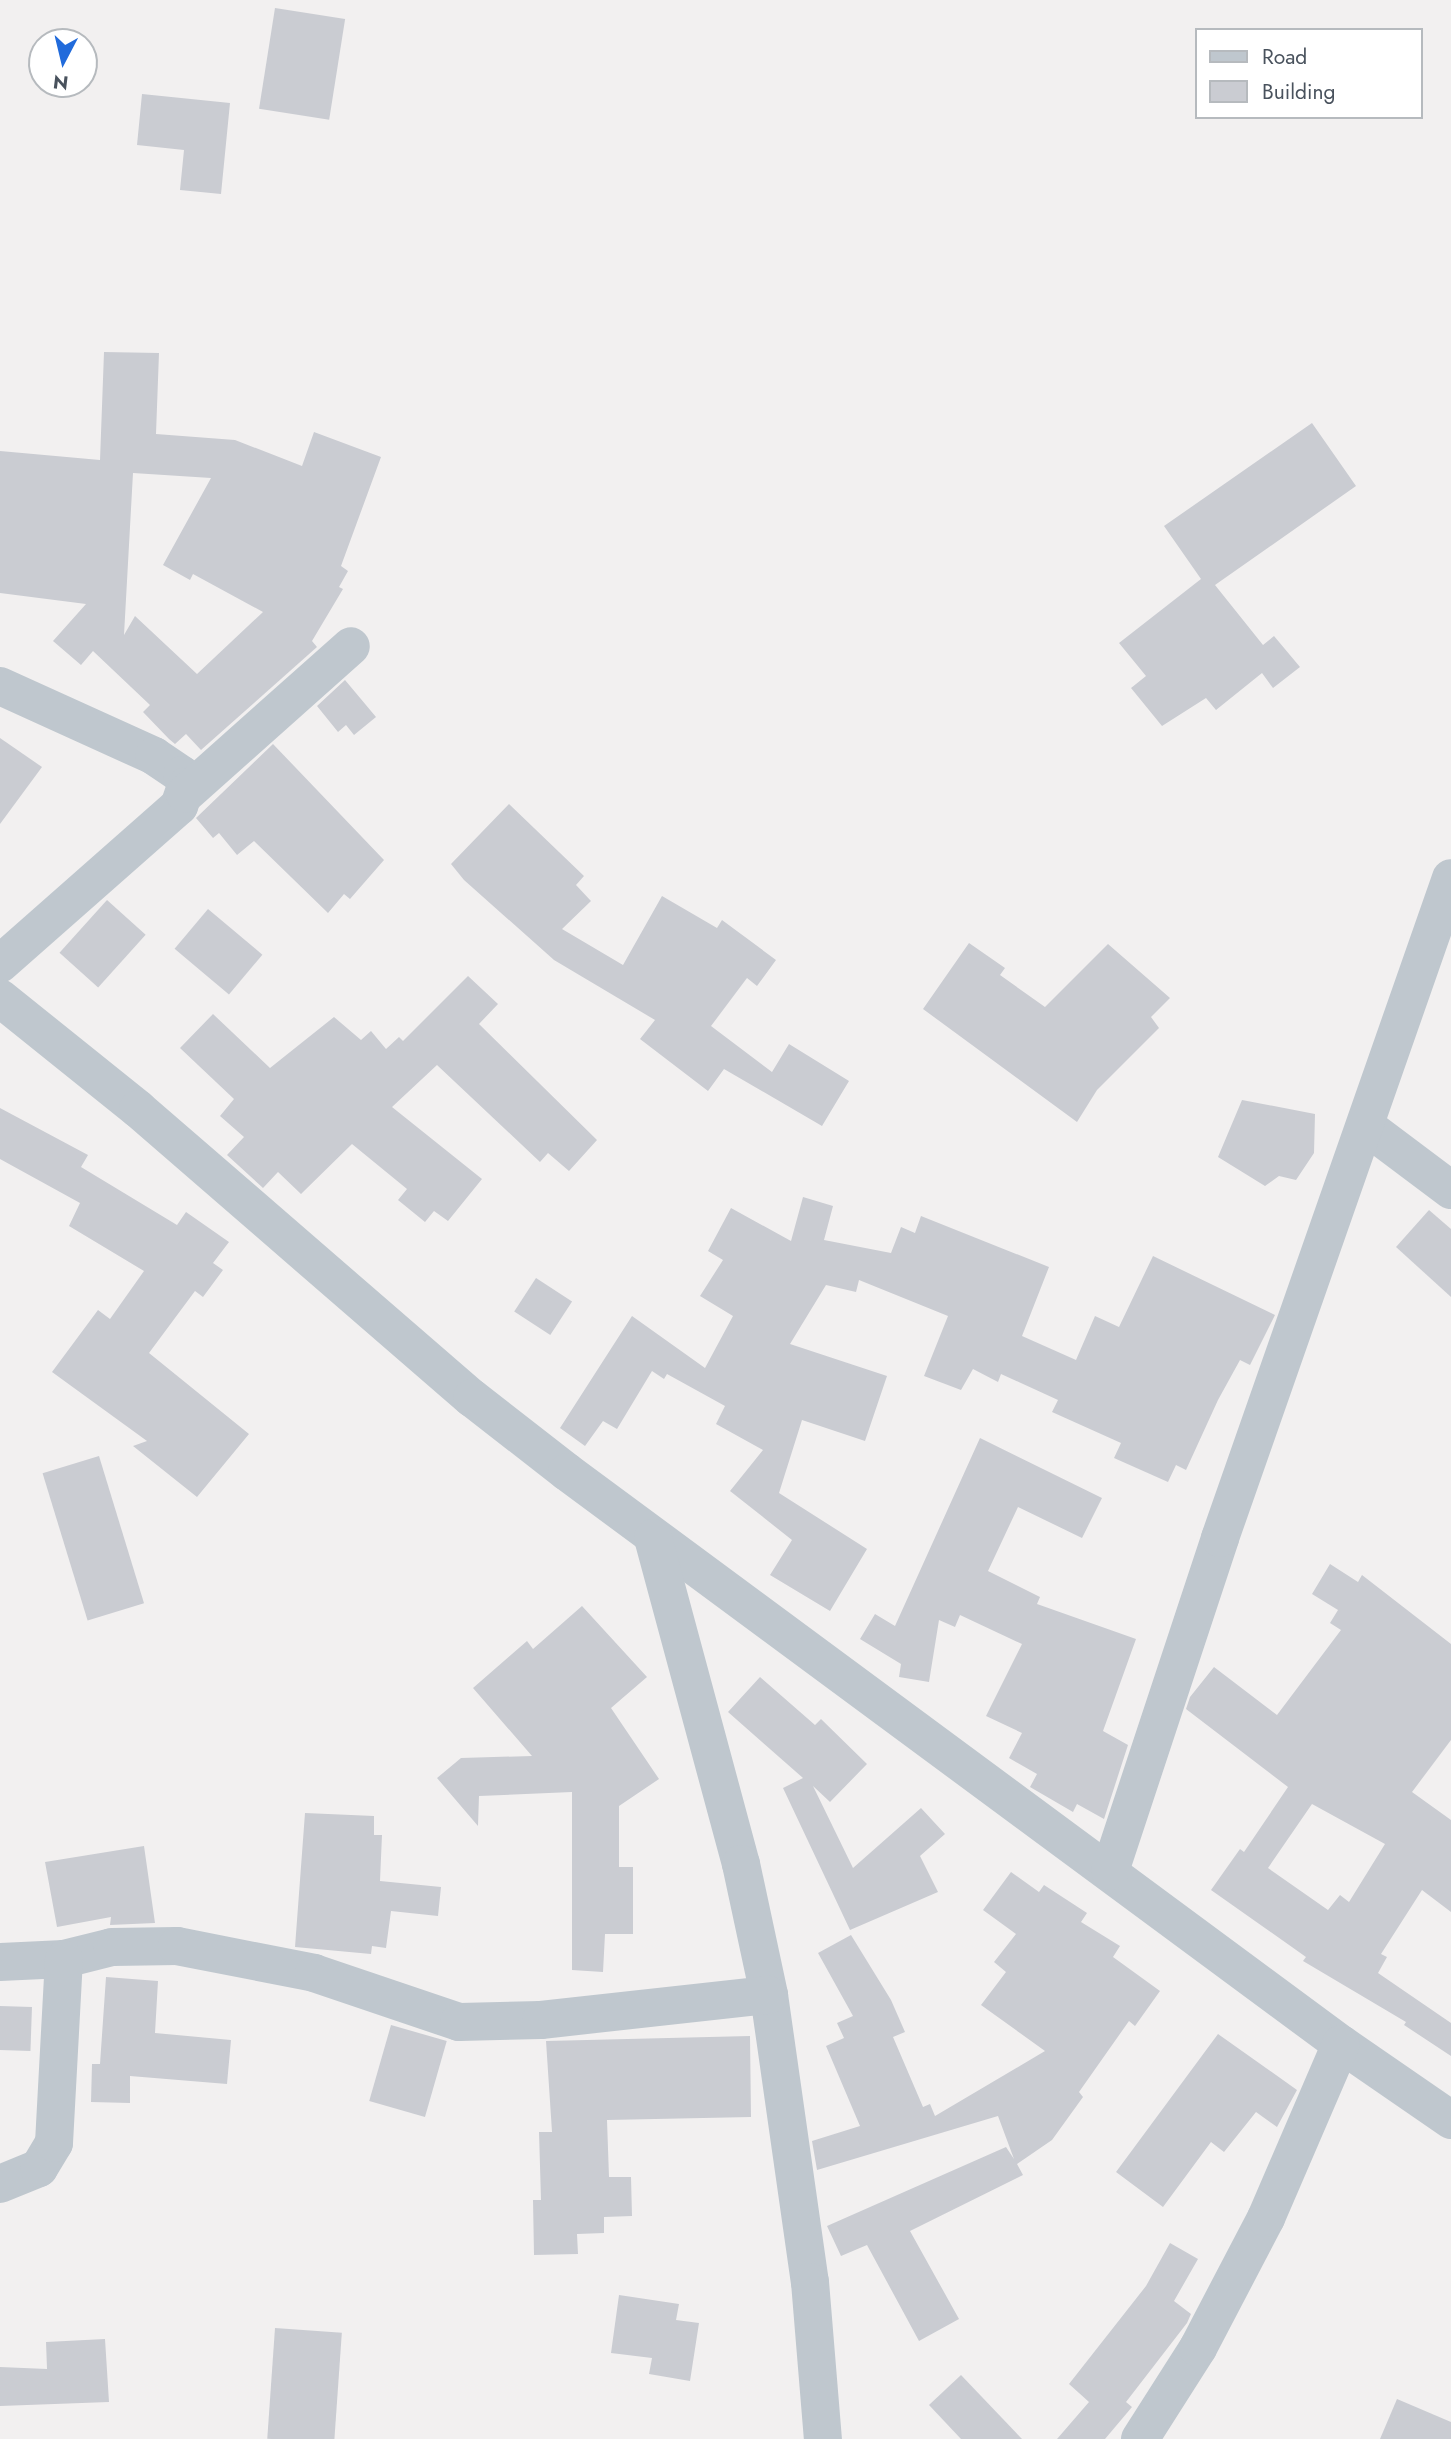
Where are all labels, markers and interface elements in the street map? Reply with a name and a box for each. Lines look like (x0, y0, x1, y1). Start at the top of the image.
north arrow (28, 28, 98, 98)
legend (1196, 28, 1423, 119)
text: Road (1262, 42, 1307, 72)
text: N (51, 68, 70, 97)
text: Building (1262, 77, 1335, 107)

